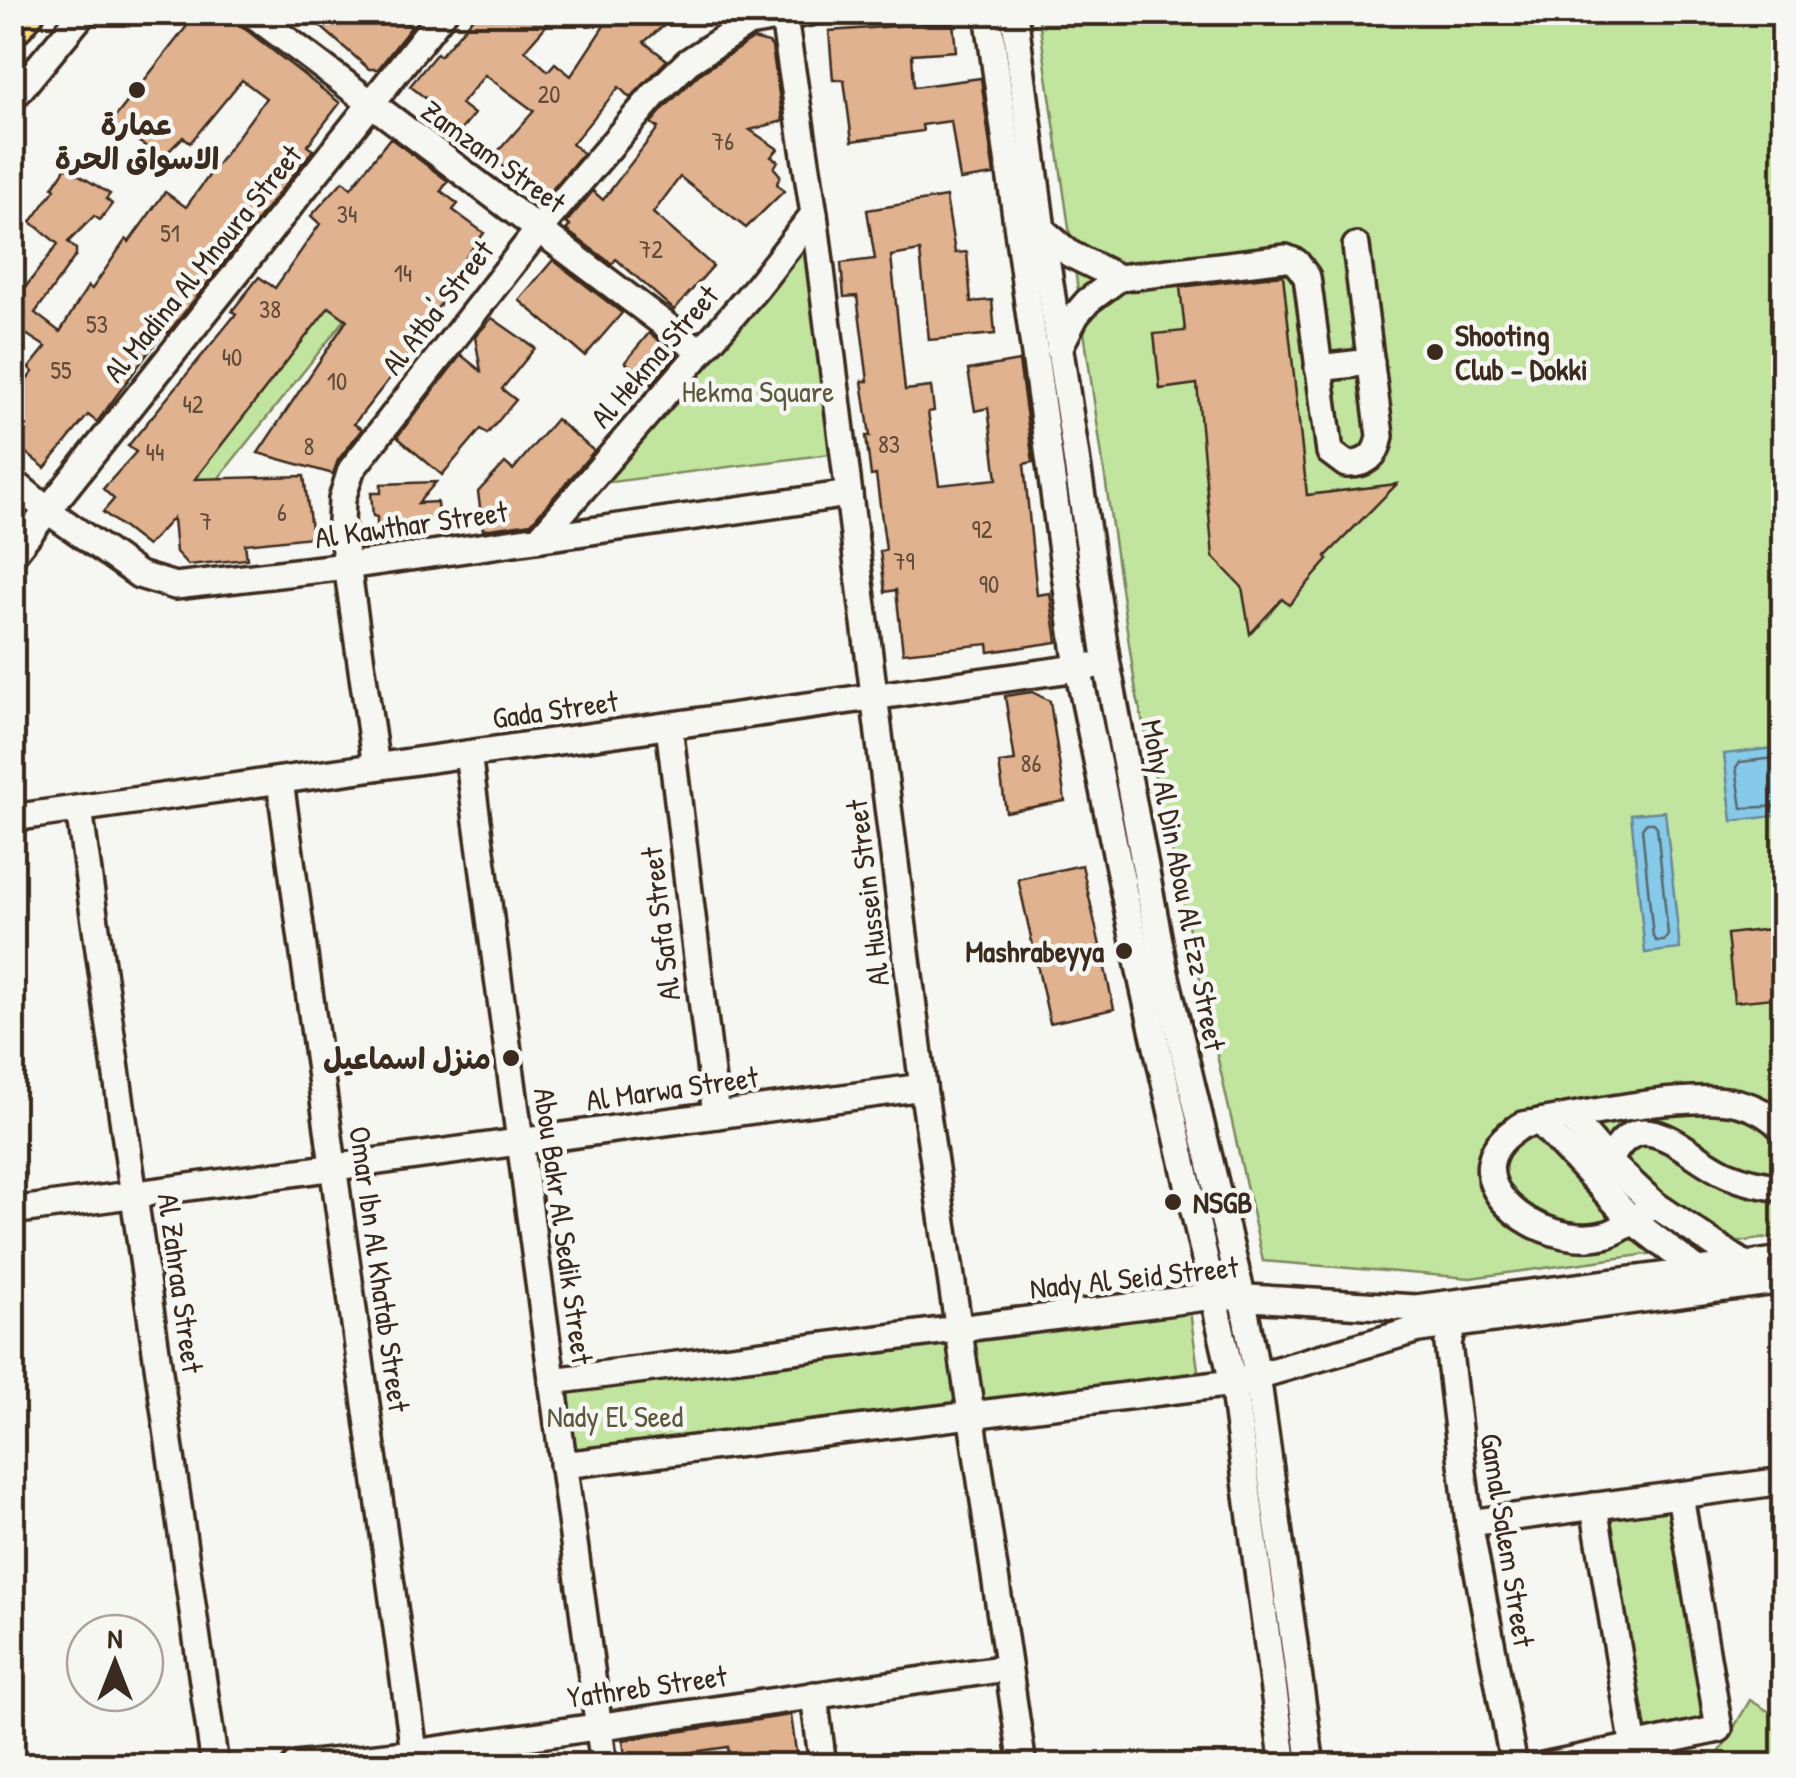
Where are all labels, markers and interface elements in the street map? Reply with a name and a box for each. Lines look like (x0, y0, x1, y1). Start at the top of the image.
house number: 20 (538, 77, 560, 111)
marker: عمارة الاسواق الحرة (126, 79, 148, 101)
street label: Zamzam Street (414, 90, 575, 222)
place label: عمارة الاسواق الحرة (55, 104, 219, 178)
house number: 76 (712, 124, 734, 158)
street label: Al Madina Al Mnoura Street (94, 135, 311, 390)
house number: 34 (337, 197, 357, 231)
house number: 51 (160, 216, 180, 250)
street label: Al Atba' Street (372, 231, 503, 382)
house number: 72 (639, 232, 663, 266)
house number: 14 (394, 256, 412, 290)
street label: Al Hekma Street (581, 276, 728, 436)
house number: 38 (259, 292, 281, 326)
house number: 53 (86, 307, 108, 341)
place label: Shooting Club - Dokki (1455, 315, 1588, 389)
house number: 40 (222, 340, 242, 374)
marker: Shooting Club - Dokki (1424, 341, 1446, 363)
house number: 55 (50, 353, 72, 387)
house number: 10 (327, 364, 347, 398)
park label: Hekma Square (682, 371, 834, 411)
house number: 42 (182, 387, 204, 421)
house number: 83 (878, 427, 900, 461)
house number: 8 (304, 429, 314, 463)
house number: 44 (146, 435, 164, 469)
street label: Al Kawthar Street (312, 491, 510, 557)
house number: 6 (277, 495, 287, 529)
house number: 7 (200, 504, 212, 538)
house number: 92 (972, 512, 993, 546)
house number: 79 (893, 544, 915, 578)
house number: 90 (979, 567, 999, 601)
street label: Gada Street (490, 680, 621, 738)
street label: Mohy Al Din Abou Al Ezz Street (1132, 716, 1236, 1055)
house number: 86 (1021, 746, 1041, 780)
street label: Al Hussein Street (836, 797, 898, 989)
street label: Al Safa Street (631, 844, 689, 1003)
place label: Mashrabeyya (965, 931, 1104, 972)
marker: Mashrabeyya (1113, 940, 1135, 962)
place label: منزل اسماعيل (323, 1038, 491, 1078)
marker: منزل اسماعيل (500, 1047, 522, 1069)
street label: Al Marwa Street (584, 1056, 761, 1120)
street label: Abou Bakr Al Sedik Street (525, 1085, 603, 1367)
street label: Omar Ibn Al Khatab Street (340, 1124, 420, 1415)
place label: NSGB (1193, 1182, 1252, 1222)
street label: Al Zahraa Street (149, 1191, 213, 1376)
marker: NSGB (1162, 1191, 1184, 1213)
street label: Nady Al Seid Street (1028, 1246, 1241, 1308)
park label: Nady El Seed (547, 1396, 684, 1436)
street label: Gamal Salem Street (1471, 1430, 1545, 1650)
north arrow (65, 1613, 165, 1713)
text: N (108, 1619, 123, 1657)
street label: Yathreb Street (565, 1655, 730, 1717)

